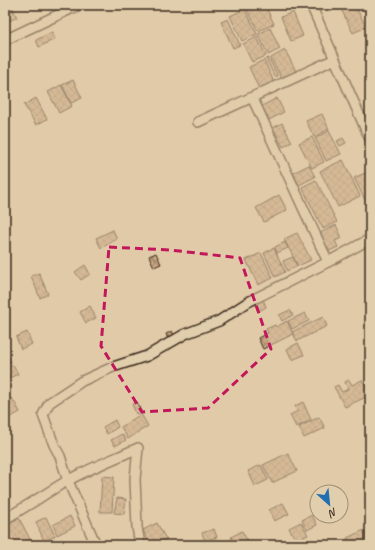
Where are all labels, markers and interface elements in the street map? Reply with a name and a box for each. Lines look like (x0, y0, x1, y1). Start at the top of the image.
north arrow (309, 484, 349, 524)
text: N (325, 505, 340, 522)

